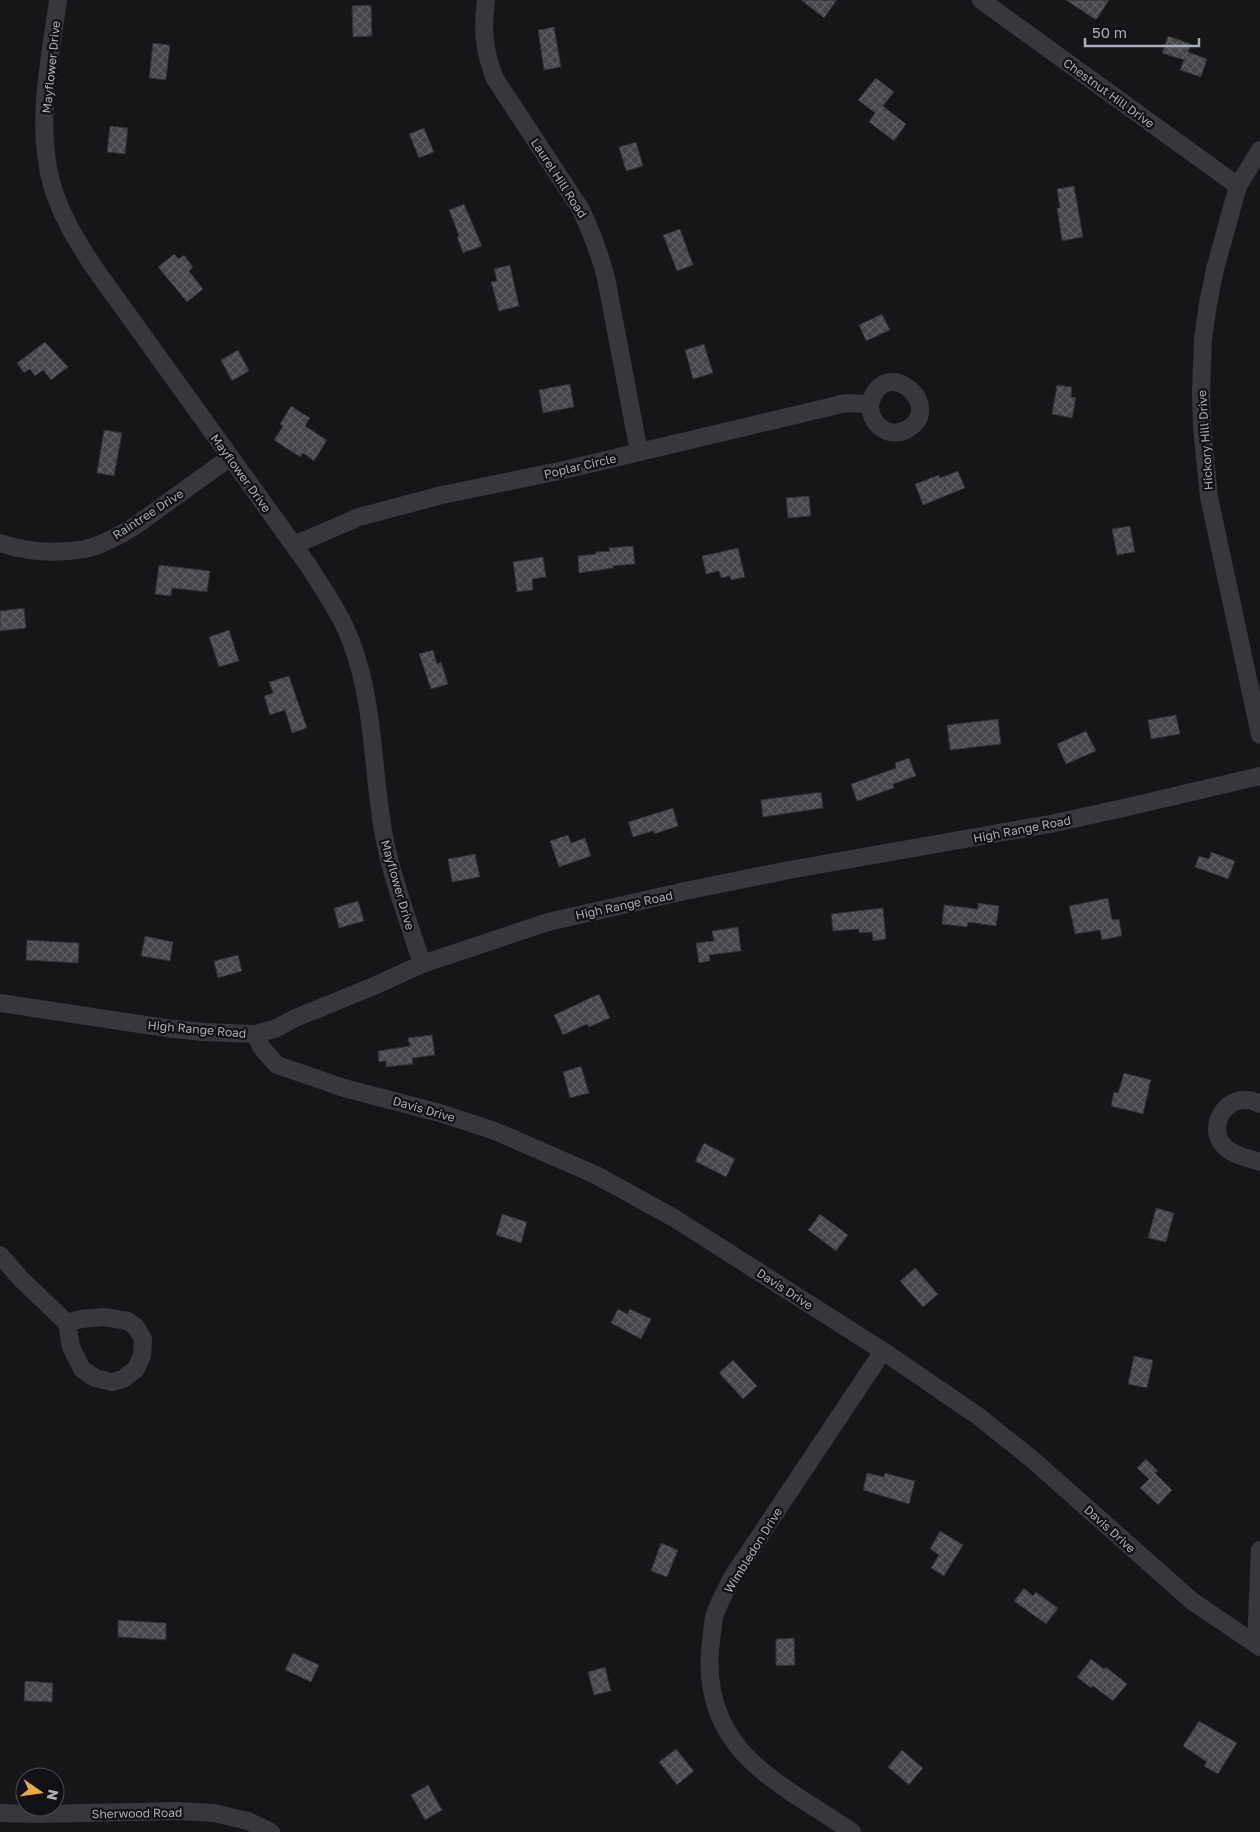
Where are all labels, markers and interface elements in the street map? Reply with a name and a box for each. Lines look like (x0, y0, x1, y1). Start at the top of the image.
scale bar (1085, 15, 1199, 47)
street label: Mayflower Drive (39, 20, 63, 114)
text: 50 m (1092, 23, 1127, 41)
street label: Chestnut Hill Drive (1061, 55, 1157, 131)
street label: Laurel Hill Road (528, 135, 590, 221)
street label: Hickory Hill Drive (1194, 390, 1216, 490)
street label: Mayflower Drive (208, 431, 274, 515)
street label: Poplar Circle (542, 450, 618, 482)
street label: Raintree Drive (110, 486, 186, 542)
street label: High Range Road (972, 812, 1072, 846)
street label: Mayflower Drive (378, 838, 418, 932)
street label: High Range Road (574, 887, 674, 923)
street label: High Range Road (147, 1017, 247, 1041)
street label: Davis Drive (391, 1093, 457, 1125)
street label: Davis Drive (754, 1265, 816, 1313)
street label: Davis Drive (1081, 1502, 1139, 1556)
street label: Wimbledon Drive (721, 1504, 785, 1596)
north arrow (15, 1767, 65, 1817)
text: N (44, 1788, 63, 1802)
street label: Sherwood Road (92, 1805, 182, 1821)

